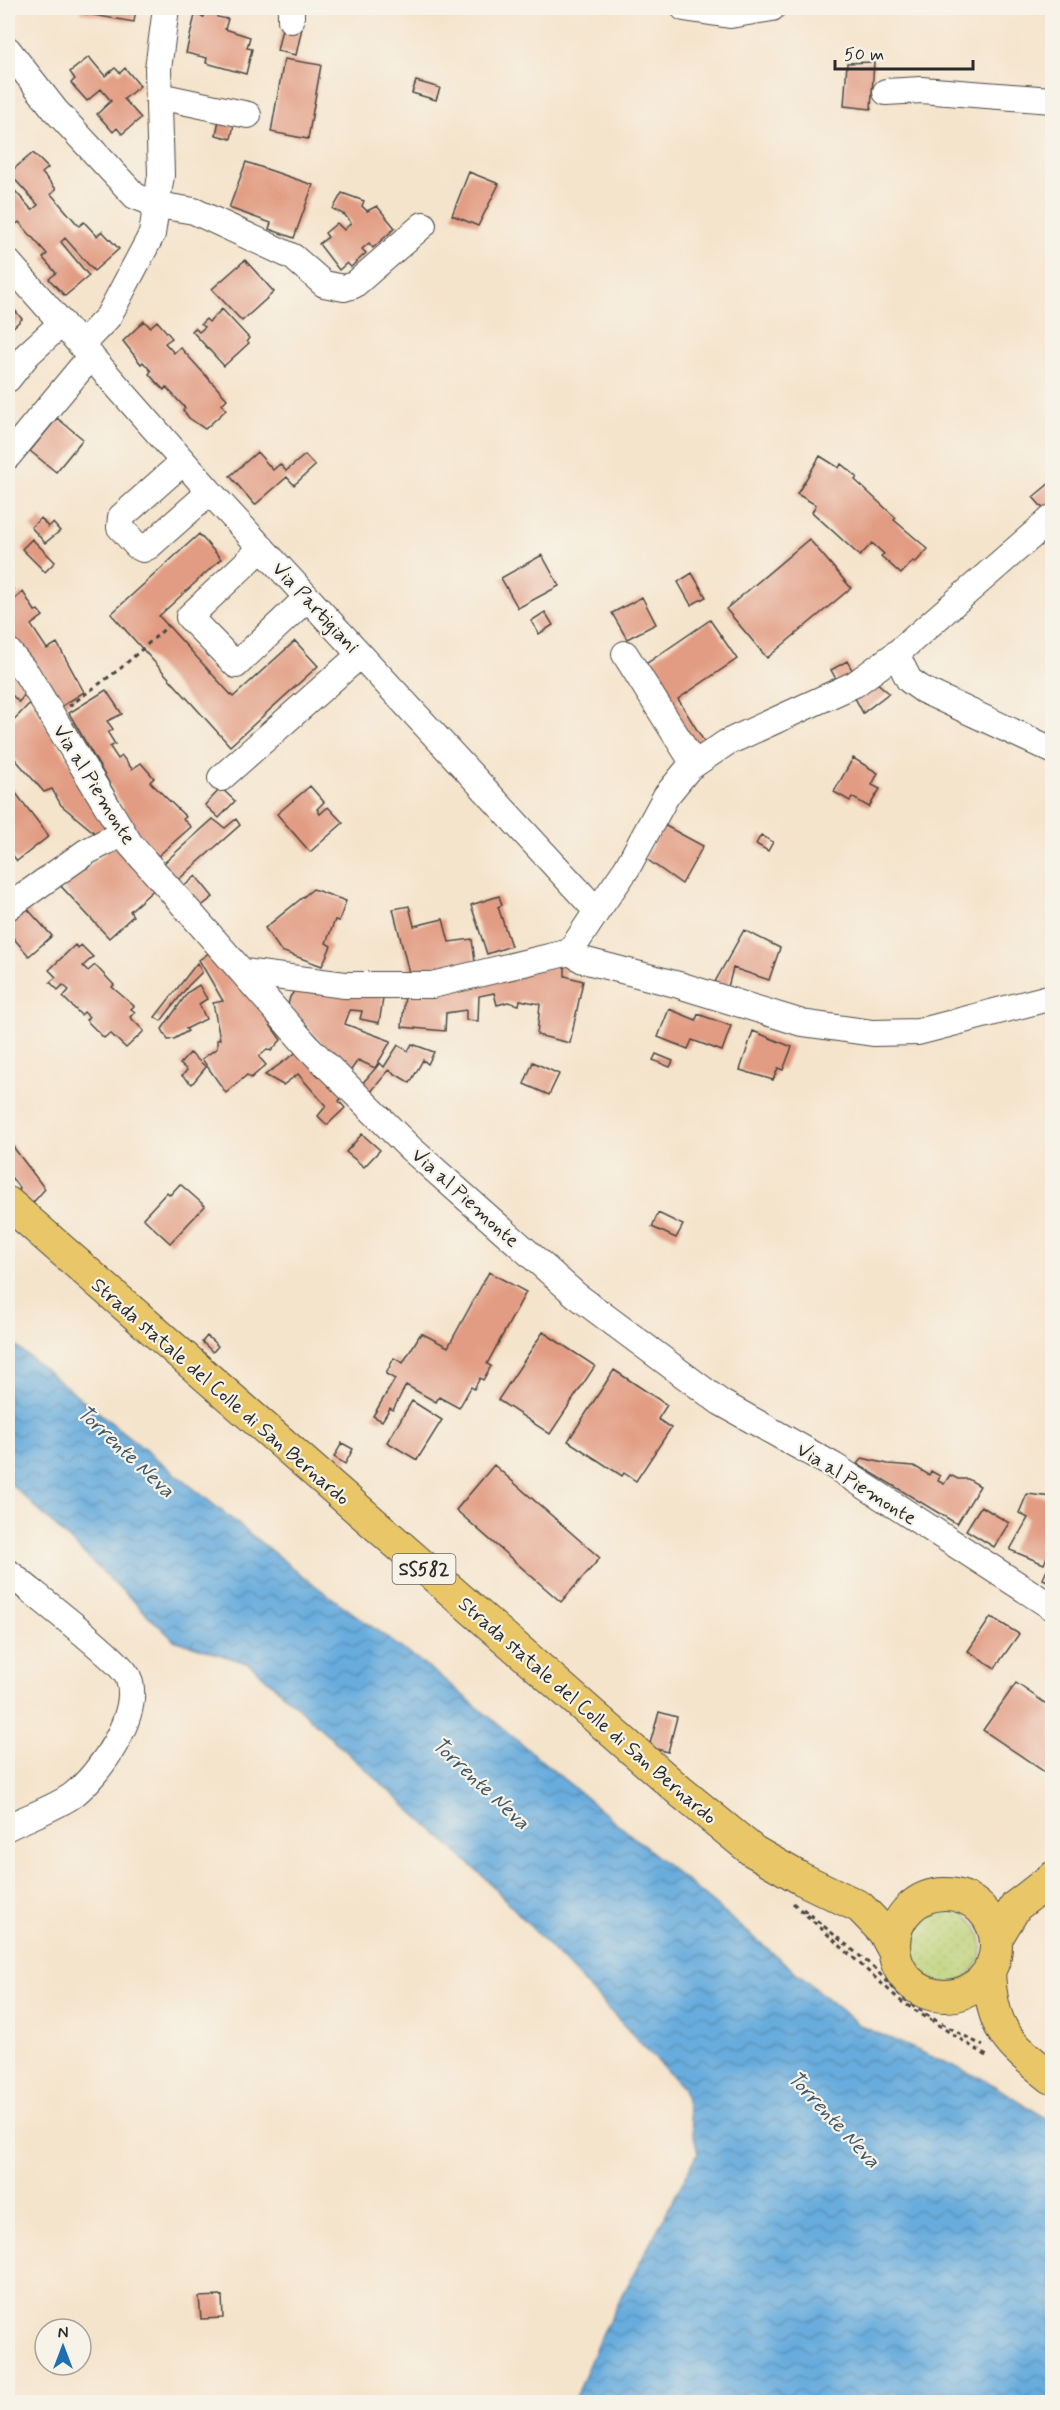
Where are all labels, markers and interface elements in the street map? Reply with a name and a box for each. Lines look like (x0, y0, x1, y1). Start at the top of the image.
scale bar (835, 33, 973, 71)
text: 50 m (844, 43, 884, 67)
street label: Via Partigiani (265, 556, 365, 660)
street label: Via al Piemonte (46, 720, 142, 850)
street label: Via al Piemonte (405, 1142, 525, 1254)
street label: Strada statale del Colle di San Bernardo (85, 1272, 355, 1512)
water label: Torrente Neva (70, 1399, 180, 1504)
street label: Via al Piemonte (791, 1437, 922, 1532)
road number: SS582 (392, 1554, 456, 1584)
street label: Strada statale del Colle di San Bernardo (452, 1591, 722, 1831)
water label: Torrente Neva (425, 1731, 535, 1836)
water label: Torrente Neva (781, 2065, 886, 2175)
north arrow (33, 2317, 93, 2377)
text: N (58, 2323, 68, 2344)

